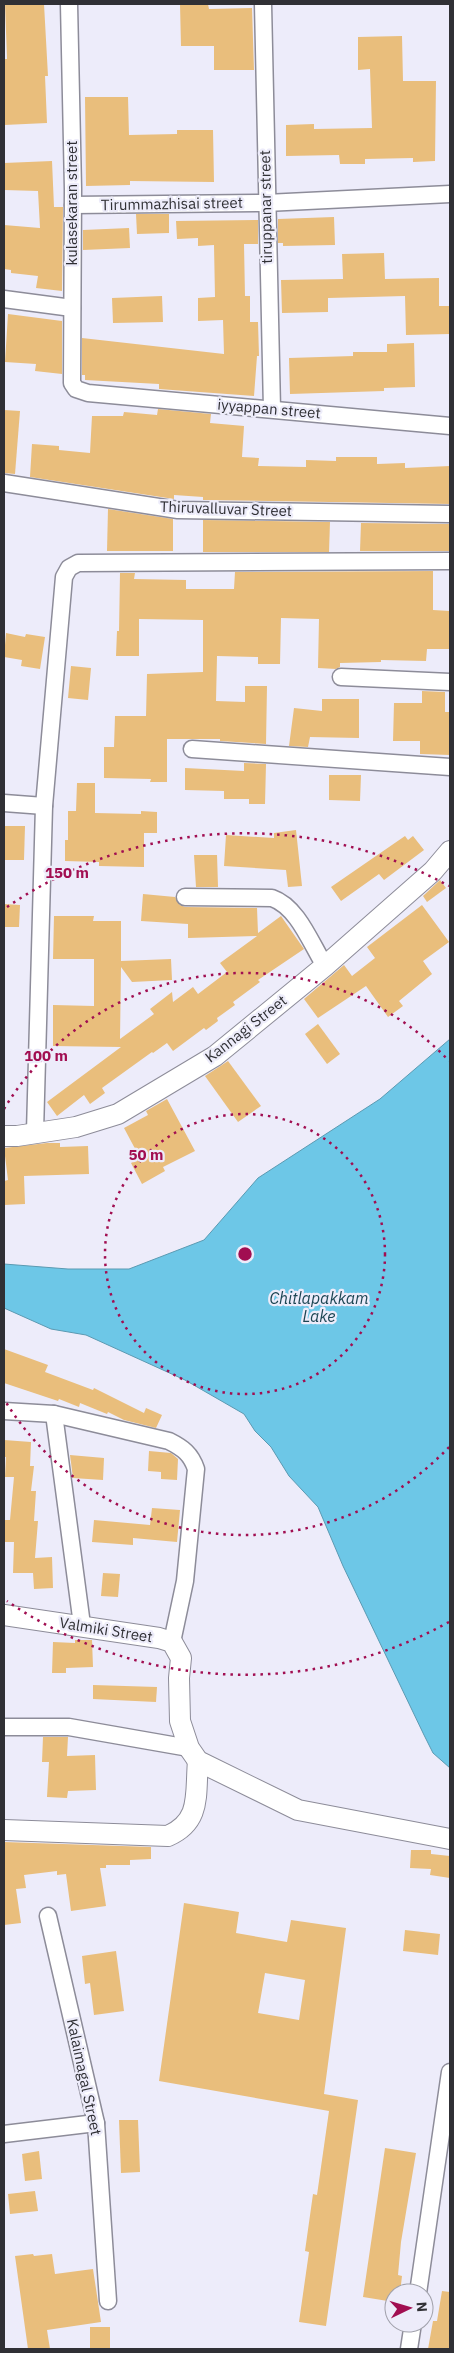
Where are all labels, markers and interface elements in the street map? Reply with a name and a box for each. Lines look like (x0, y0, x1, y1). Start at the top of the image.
street label: kulasekaran street (62, 141, 81, 265)
street label: tiruppanar street (255, 150, 276, 264)
street label: Tirummazhisai street (101, 193, 243, 214)
street label: iyyappan street (217, 395, 321, 422)
street label: Thiruvalluvar Street (160, 497, 292, 520)
text: 150 m (45, 863, 89, 882)
street label: Kannagi Street (201, 991, 290, 1066)
text: 100 m (24, 1046, 68, 1065)
text: 50 m (129, 1145, 163, 1164)
centre of rings (236, 1245, 254, 1263)
water label: Chitlapakkam Lake (269, 1288, 369, 1326)
street label: Valmiki Street (58, 1613, 154, 1646)
street label: Kalaimagal Street (63, 2017, 106, 2137)
north arrow (384, 2283, 434, 2333)
text: N (413, 2301, 431, 2313)

